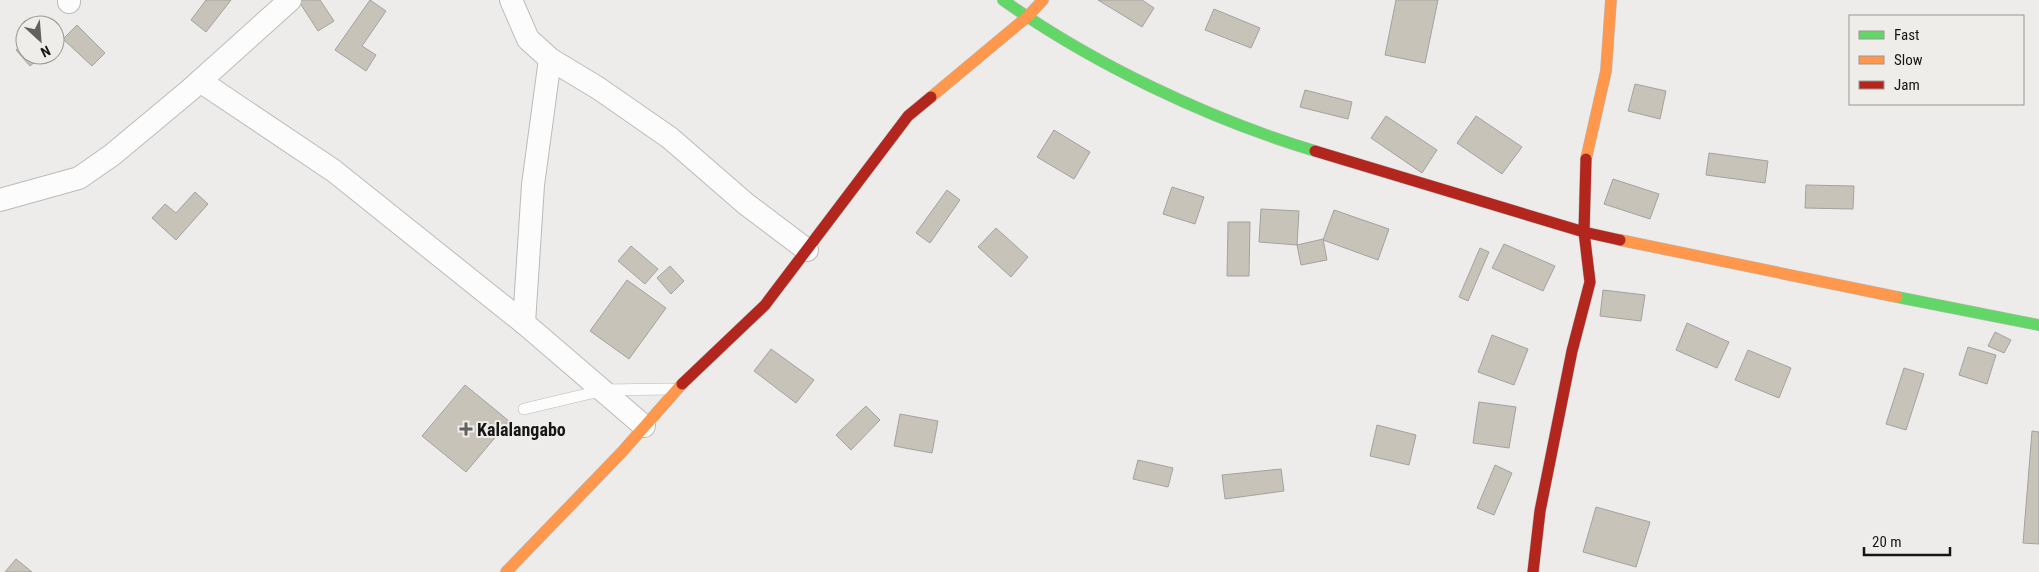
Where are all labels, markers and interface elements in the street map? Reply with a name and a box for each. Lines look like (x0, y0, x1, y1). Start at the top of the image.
north arrow (15, 15, 65, 65)
legend (1849, 15, 2024, 105)
text: Fast (1894, 26, 1919, 44)
text: N (38, 43, 53, 61)
text: Slow (1894, 51, 1923, 69)
text: Jam (1894, 76, 1920, 94)
place label: Kalalangabo (477, 419, 566, 440)
marker: Kalalangabo (459, 422, 473, 436)
scale bar (1864, 524, 1950, 556)
text: 20 m (1872, 533, 1902, 551)

